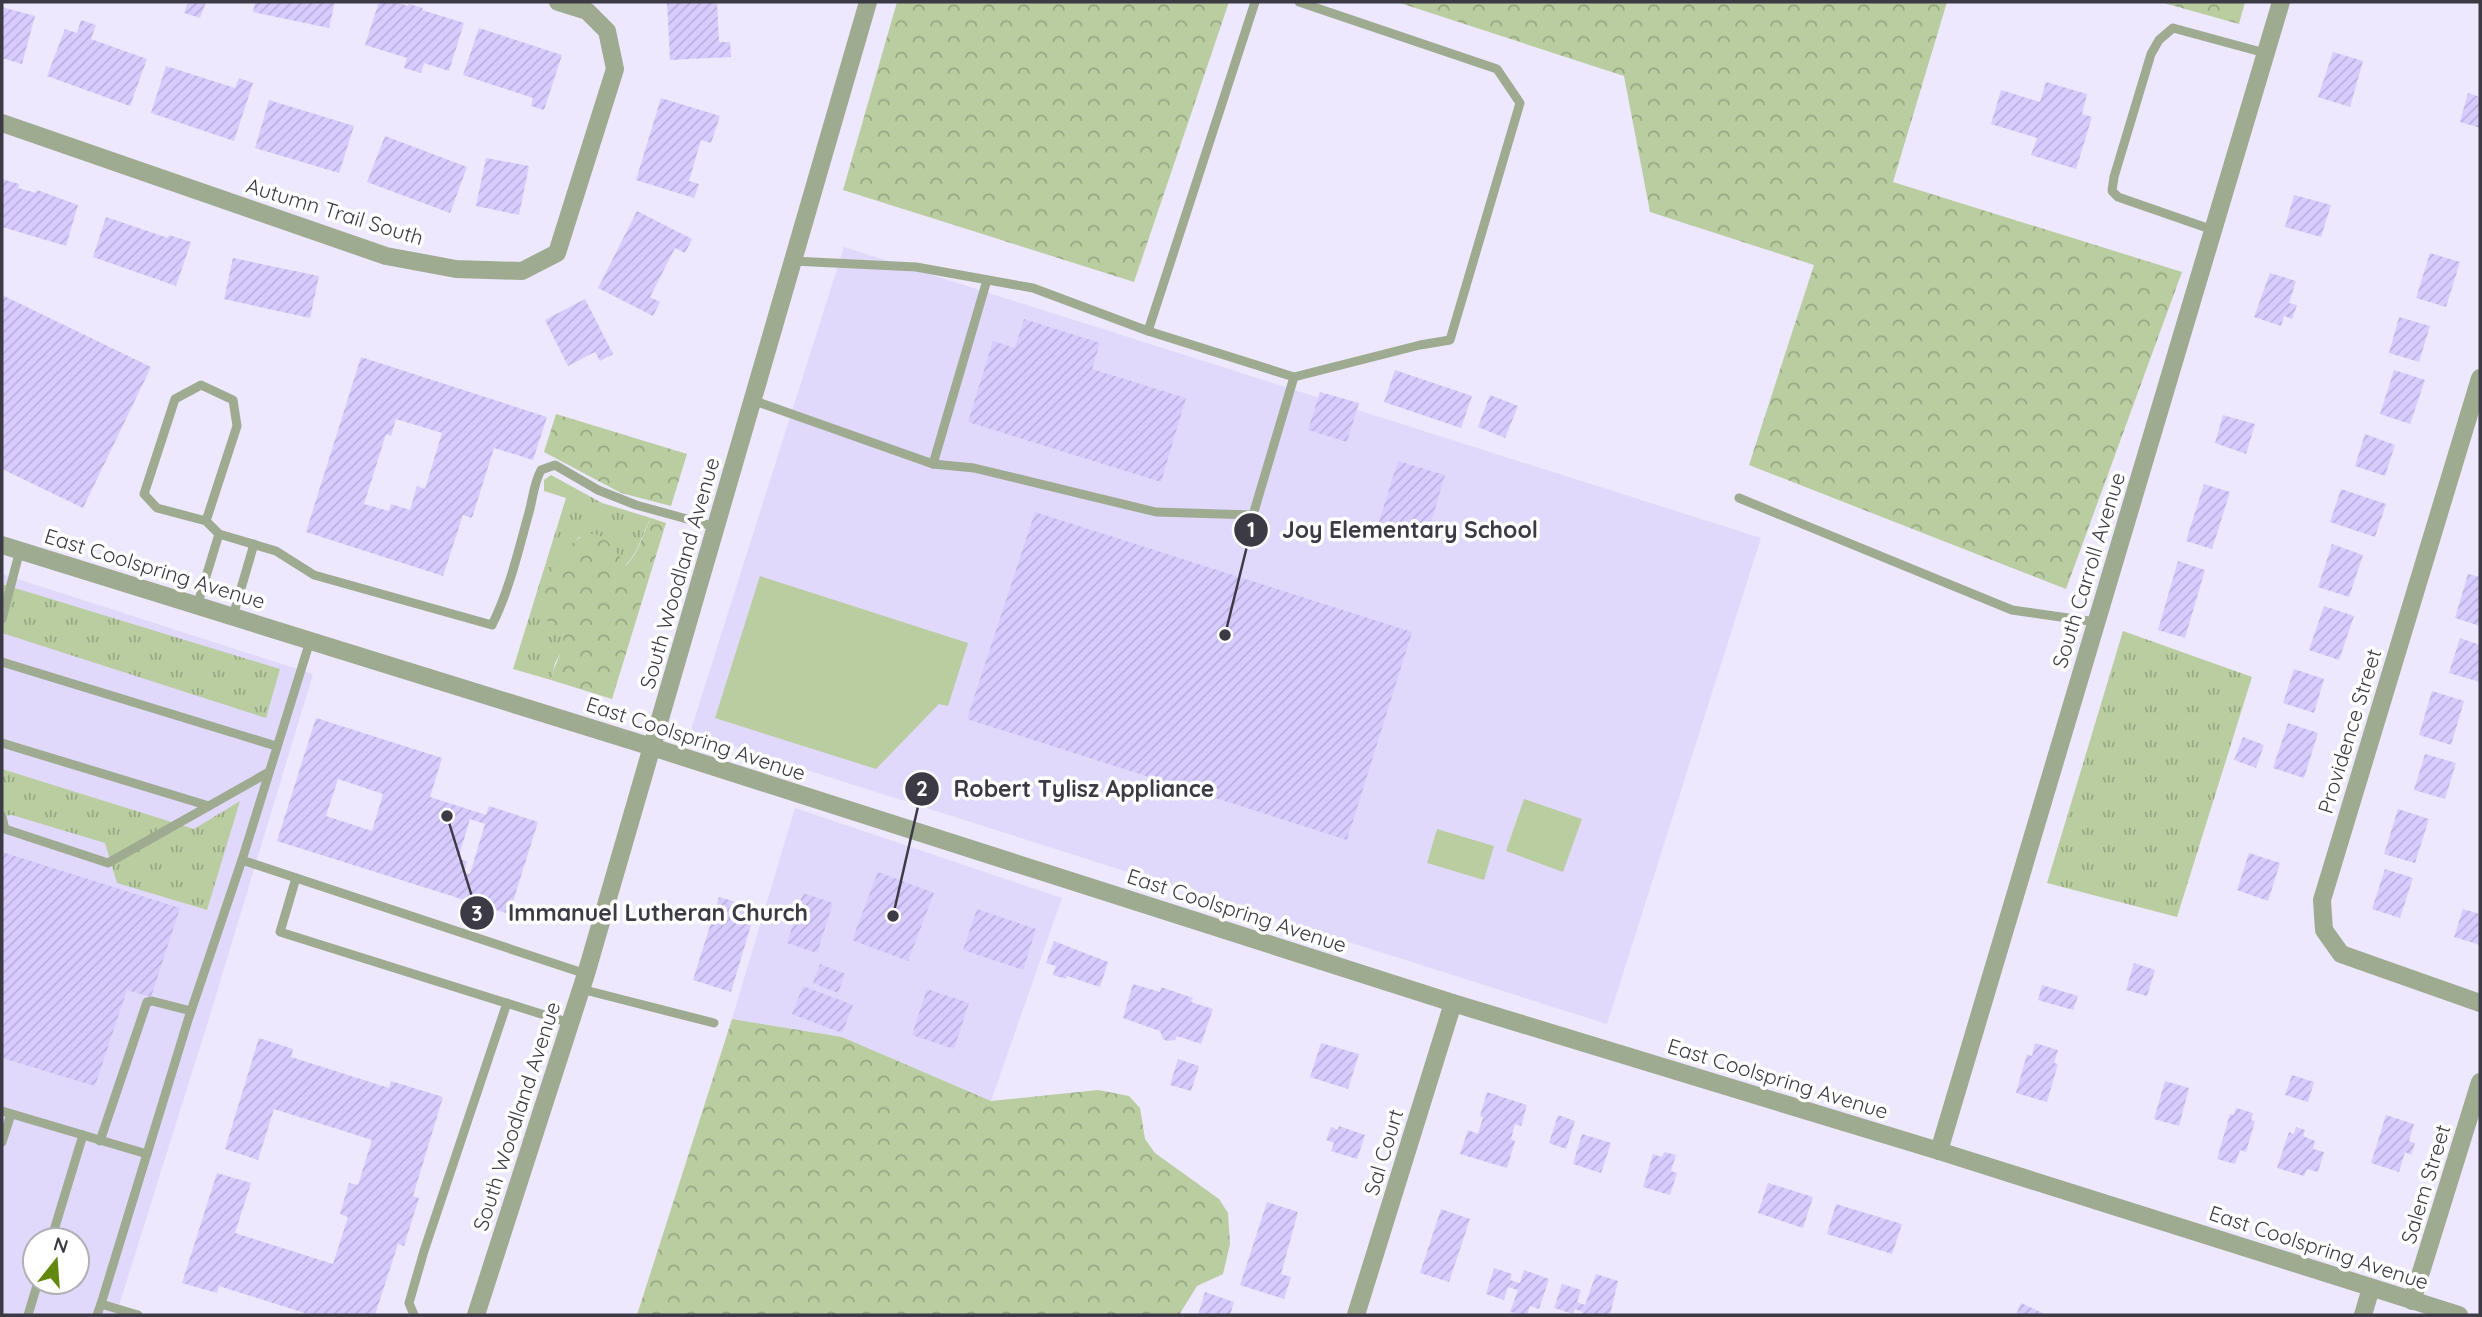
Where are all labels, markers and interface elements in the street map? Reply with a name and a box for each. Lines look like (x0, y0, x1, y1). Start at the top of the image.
street label: Autumn Trail South (243, 172, 427, 250)
street label: South Woodland Avenue (634, 454, 724, 692)
street label: South Carroll Avenue (2046, 469, 2130, 671)
callout: Joy Elementary School (1233, 508, 1552, 552)
text: Joy Elementary School (1282, 515, 1538, 544)
text: 1 (1247, 516, 1255, 542)
street label: East Coolspring Avenue (42, 522, 268, 614)
street label: Providence Street (2312, 645, 2386, 817)
street label: East Coolspring Avenue (583, 690, 809, 786)
callout: Robert Tylisz Appliance (905, 767, 1229, 811)
text: Robert Tylisz Appliance (954, 774, 1214, 803)
text: 2 (916, 775, 928, 801)
street label: East Coolspring Avenue (1124, 862, 1350, 958)
callout: Immanuel Lutheran Church (459, 891, 822, 935)
text: Immanuel Lutheran Church (508, 898, 808, 927)
text: 3 (471, 900, 483, 926)
street label: South Woodland Avenue (467, 998, 565, 1234)
street label: East Coolspring Avenue (1665, 1032, 1891, 1124)
street label: Sal Court (1358, 1106, 1408, 1198)
street label: Salem Street (2395, 1121, 2455, 1247)
street label: East Coolspring Avenue (2206, 1199, 2432, 1295)
north arrow (21, 1226, 91, 1296)
text: N (51, 1231, 71, 1258)

